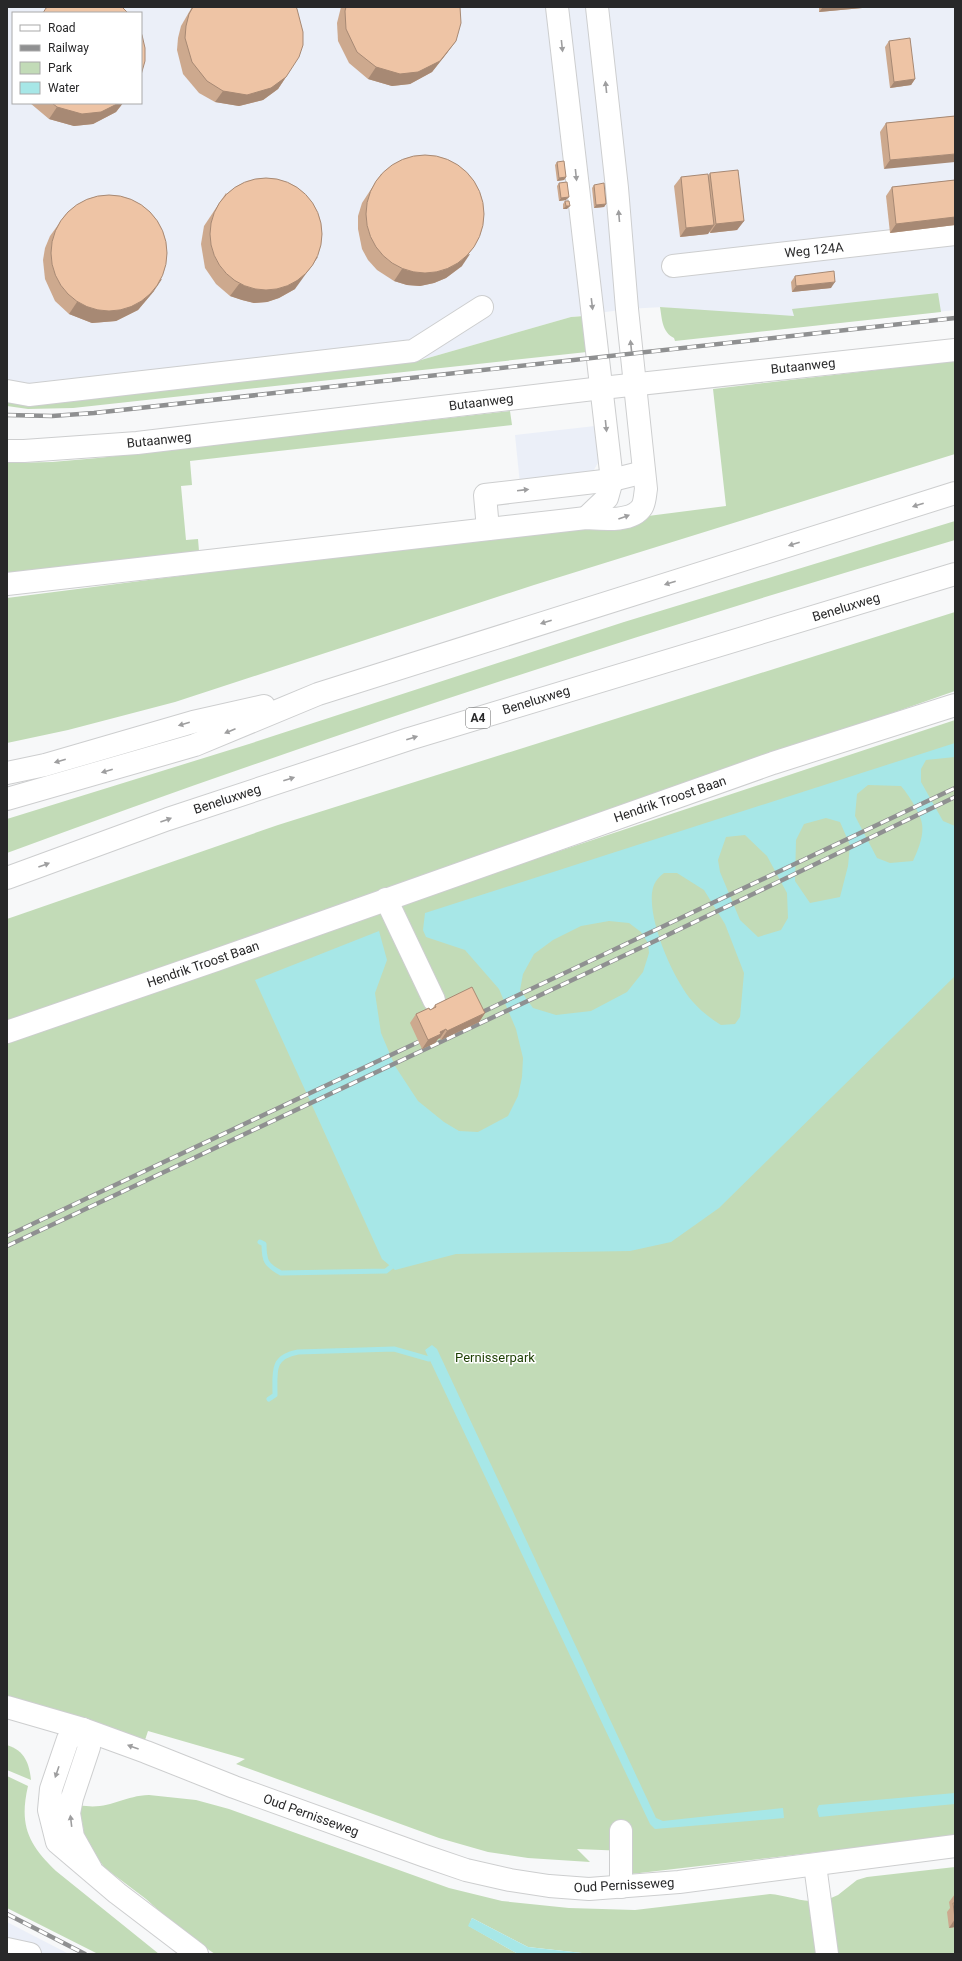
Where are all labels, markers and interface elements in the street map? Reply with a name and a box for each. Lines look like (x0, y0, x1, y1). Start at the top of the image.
legend (12, 12, 142, 104)
text: Road (48, 21, 76, 35)
one-way arrow (558, 40, 565, 52)
text: Railway (48, 41, 89, 55)
text: Park (48, 61, 73, 75)
text: Water (48, 81, 79, 95)
one-way arrow (602, 81, 609, 93)
one-way arrow (573, 169, 579, 181)
one-way arrow (616, 210, 623, 222)
street label: Weg 124A (784, 239, 845, 261)
one-way arrow (589, 298, 595, 310)
one-way arrow (628, 340, 634, 352)
street label: Butaanweg (770, 355, 836, 377)
street label: Butaanweg (448, 391, 514, 413)
one-way arrow (603, 420, 610, 432)
street label: Butaanweg (126, 429, 192, 451)
one-way arrow (517, 487, 529, 494)
one-way arrow (911, 502, 923, 508)
one-way arrow (619, 513, 631, 519)
one-way arrow (788, 541, 800, 547)
one-way arrow (664, 580, 676, 586)
street label: Beneluxweg (810, 590, 882, 624)
one-way arrow (540, 620, 552, 626)
street label: Beneluxweg (500, 683, 572, 717)
road number: A4 (466, 708, 490, 728)
one-way arrow (178, 721, 190, 727)
one-way arrow (225, 728, 236, 734)
one-way arrow (407, 735, 419, 741)
one-way arrow (53, 758, 65, 764)
one-way arrow (100, 768, 113, 774)
street label: Hendrik Troost Baan (612, 773, 728, 825)
one-way arrow (283, 775, 295, 781)
street label: Beneluxweg (191, 781, 263, 817)
one-way arrow (160, 817, 172, 823)
one-way arrow (38, 861, 50, 867)
street label: Hendrik Troost Baan (145, 938, 261, 990)
park label: Pernisserpark (455, 1350, 535, 1365)
one-way arrow (126, 1744, 138, 1750)
one-way arrow (53, 1767, 59, 1779)
street label: Oud Pernisseweg (261, 1791, 361, 1839)
one-way arrow (67, 1815, 74, 1827)
street label: Oud Pernisseweg (573, 1875, 675, 1895)

